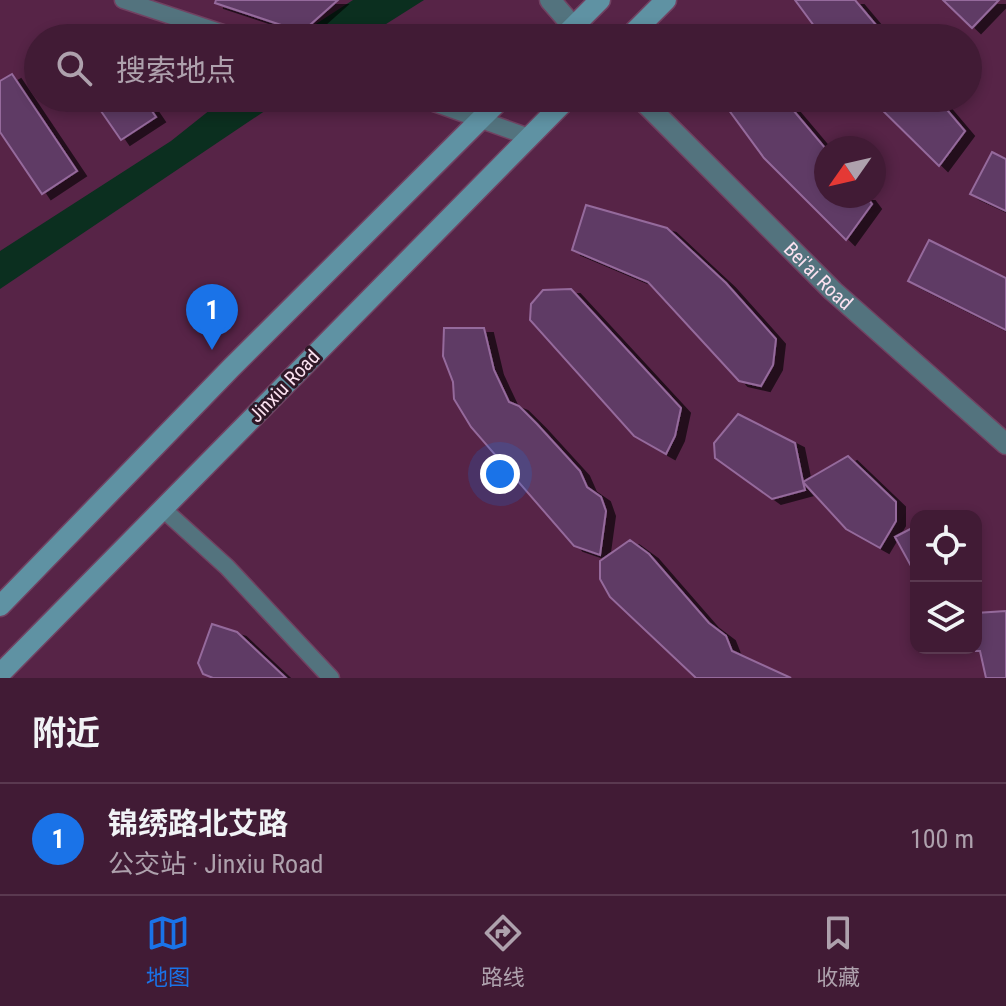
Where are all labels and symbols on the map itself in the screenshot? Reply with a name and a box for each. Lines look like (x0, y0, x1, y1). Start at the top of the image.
north arrow (814, 136, 886, 208)
street label: Bei'ai Road (779, 237, 858, 315)
pin: 1 (186, 284, 238, 350)
street label: Jinxiu Road (244, 345, 324, 427)
your location (480, 454, 520, 494)

